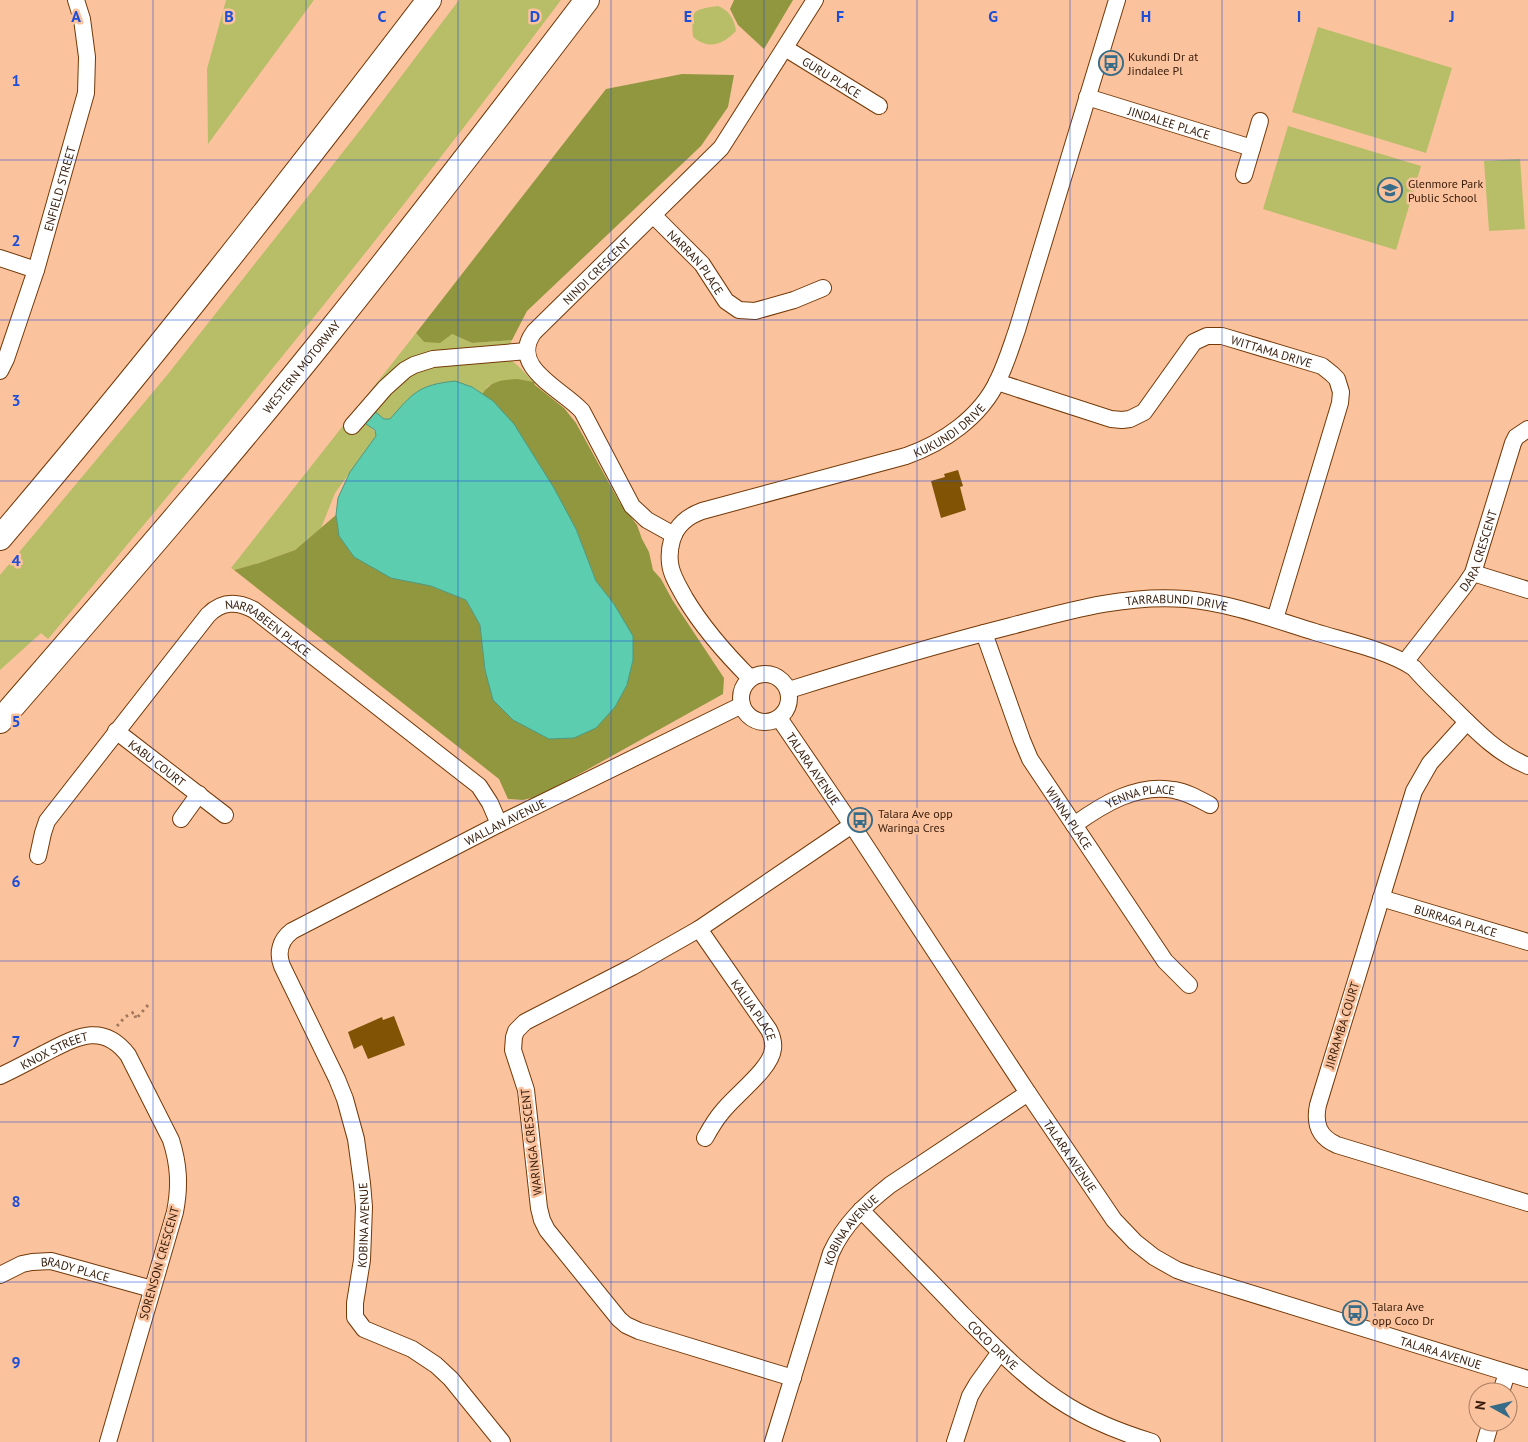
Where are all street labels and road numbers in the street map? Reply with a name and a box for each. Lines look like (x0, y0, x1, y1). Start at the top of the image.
street label: GURU PLACE (800, 53, 864, 101)
street label: JINDALEE PLACE (1125, 102, 1212, 142)
street label: ENFIELD STREET (40, 144, 78, 233)
street label: NARRAN PLACE (665, 227, 727, 297)
street label: NINDI CRESCENT (559, 234, 633, 307)
street label: WESTERN MOTORWAY (259, 317, 343, 416)
street label: WITTAMA DRIVE (1229, 332, 1314, 370)
street label: KUKUNDI DRIVE (911, 400, 988, 460)
street label: DARA CRESCENT (1456, 507, 1500, 594)
street label: TARRABUNDI DRIVE (1125, 591, 1230, 613)
street label: NARRABEEN PLACE (224, 596, 314, 659)
street label: TALARA AVENUE (783, 729, 843, 808)
street label: KABU COURT (126, 736, 189, 790)
street label: YENNA PLACE (1102, 781, 1176, 811)
street label: WINNA PLACE (1043, 784, 1096, 852)
street label: WALLAN AVENUE (462, 795, 548, 848)
street label: BURRAGA PLACE (1413, 901, 1499, 940)
street label: KALUA PLACE (728, 976, 780, 1042)
street label: JIRRAMBA COURT (1321, 980, 1362, 1071)
street label: KNOX STREET (18, 1028, 89, 1072)
street label: WARINGA CRESCENT (517, 1088, 545, 1196)
street label: TALARA AVENUE (1041, 1117, 1100, 1195)
street label: KOBINA AVENUE (353, 1182, 372, 1269)
street label: KOBINA AVENUE (820, 1191, 881, 1267)
street label: SORENSON CRESCENT (136, 1204, 182, 1321)
street label: BRADY PLACE (40, 1253, 111, 1284)
street label: COCO DRIVE (965, 1317, 1022, 1373)
street label: TALARA AVENUE (1398, 1333, 1484, 1372)

